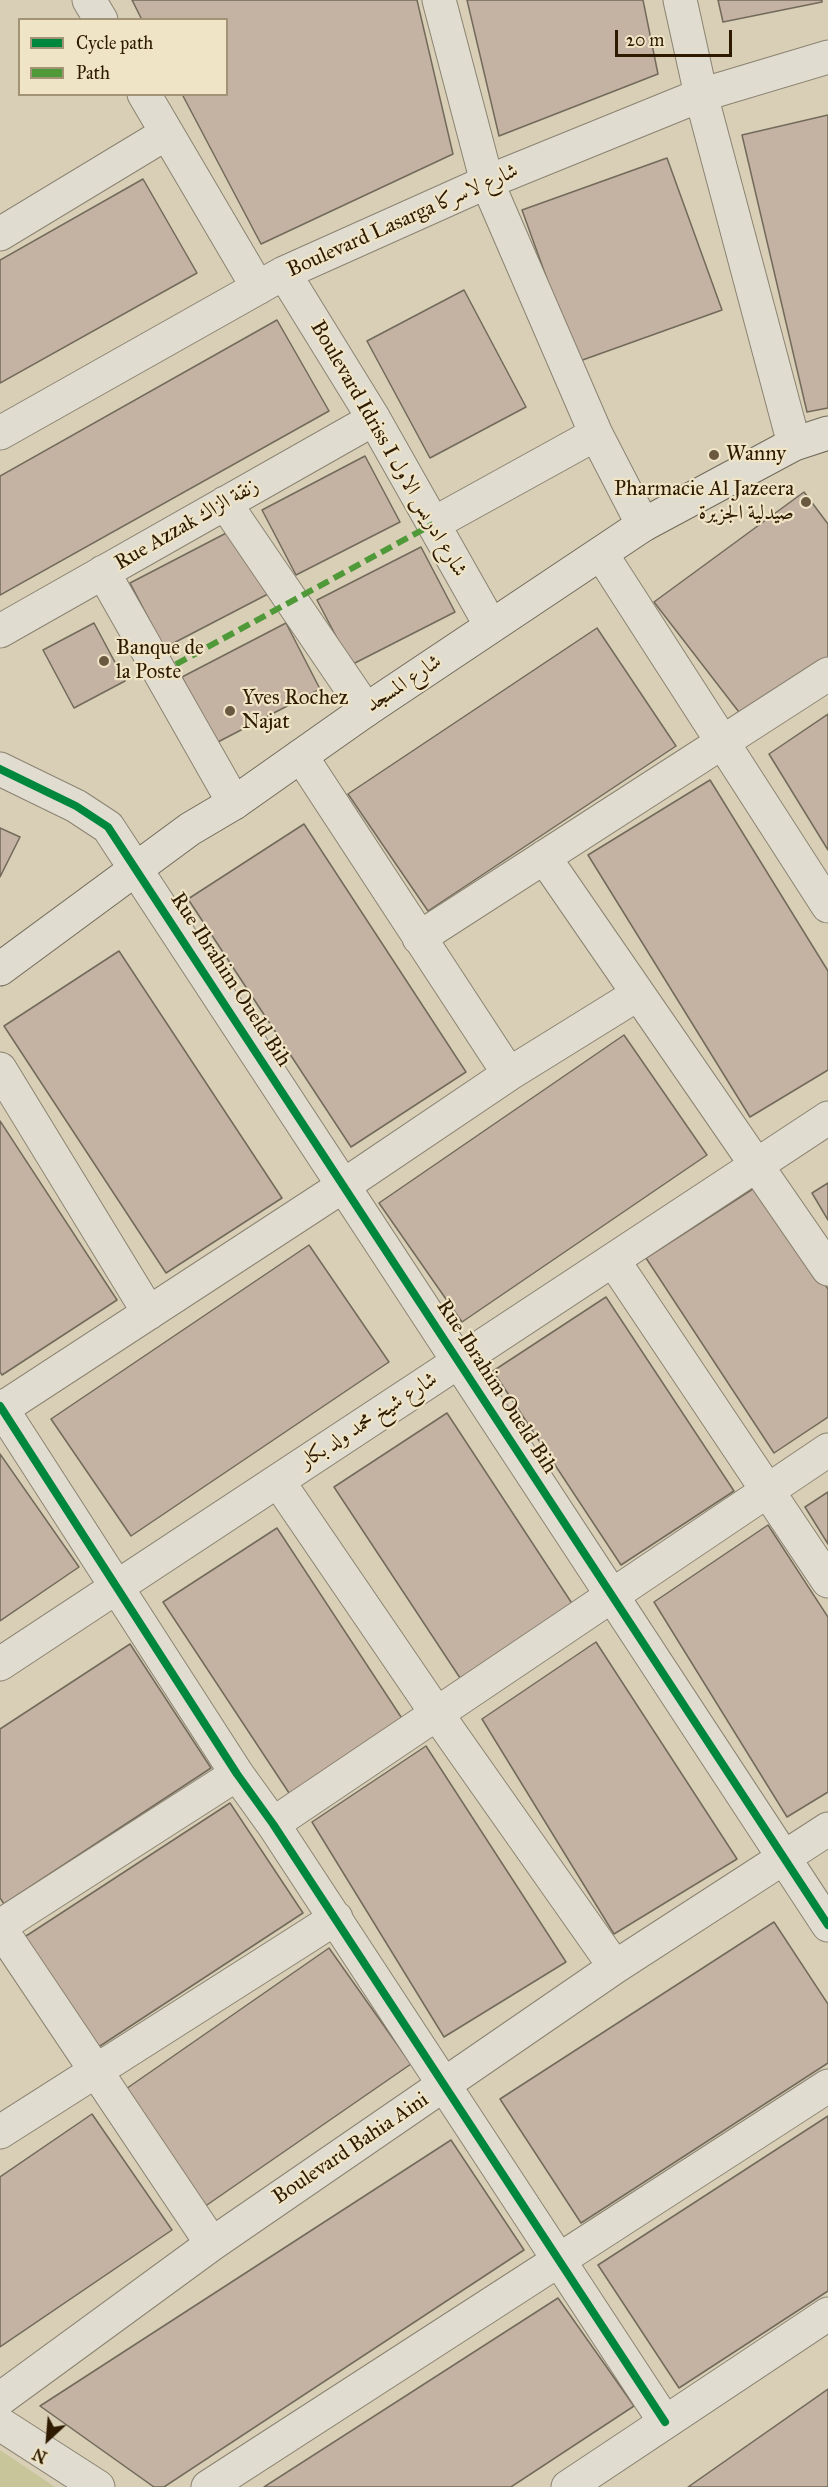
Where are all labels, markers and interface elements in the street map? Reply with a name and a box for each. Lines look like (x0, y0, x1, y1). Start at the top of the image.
legend (18, 18, 228, 96)
scale bar (618, 18, 735, 56)
text: 20 m (626, 29, 664, 51)
text: Cycle path (76, 32, 153, 54)
text: Path (76, 62, 110, 84)
street label: Boulevard Lasarga شارع لاسركا (284, 159, 522, 283)
street label: Boulevard Idriss I شارع ادريس الاول (304, 316, 472, 582)
place label: Wanny (726, 442, 786, 468)
marker: Wanny (707, 448, 721, 462)
street label: Rue Azzak زنقة الزاك (111, 474, 263, 576)
place label: Pharmacie Al Jazeera صيدلية الجزيرة (614, 477, 794, 527)
marker: Pharmacie Al Jazeera صيدلية الجزيرة (799, 495, 813, 509)
place label: Banque de la Poste (116, 636, 204, 686)
street label: شارع المسجد (361, 650, 447, 718)
marker: Banque de la Poste (97, 654, 111, 668)
place label: Yves Rochez Najat (242, 686, 349, 736)
marker: Yves Rochez Najat (223, 704, 237, 718)
street label: Rue Ibrahim Oueld Bih (164, 888, 296, 1072)
street label: Rue Ibrahim Oueld Bih (430, 1295, 562, 1479)
street label: شارع شيخ محمد ولد بكار (295, 1367, 443, 1475)
street label: Boulevard Bahia Aini (268, 2088, 434, 2210)
north arrow (18, 2409, 78, 2469)
text: N (30, 2444, 50, 2467)

